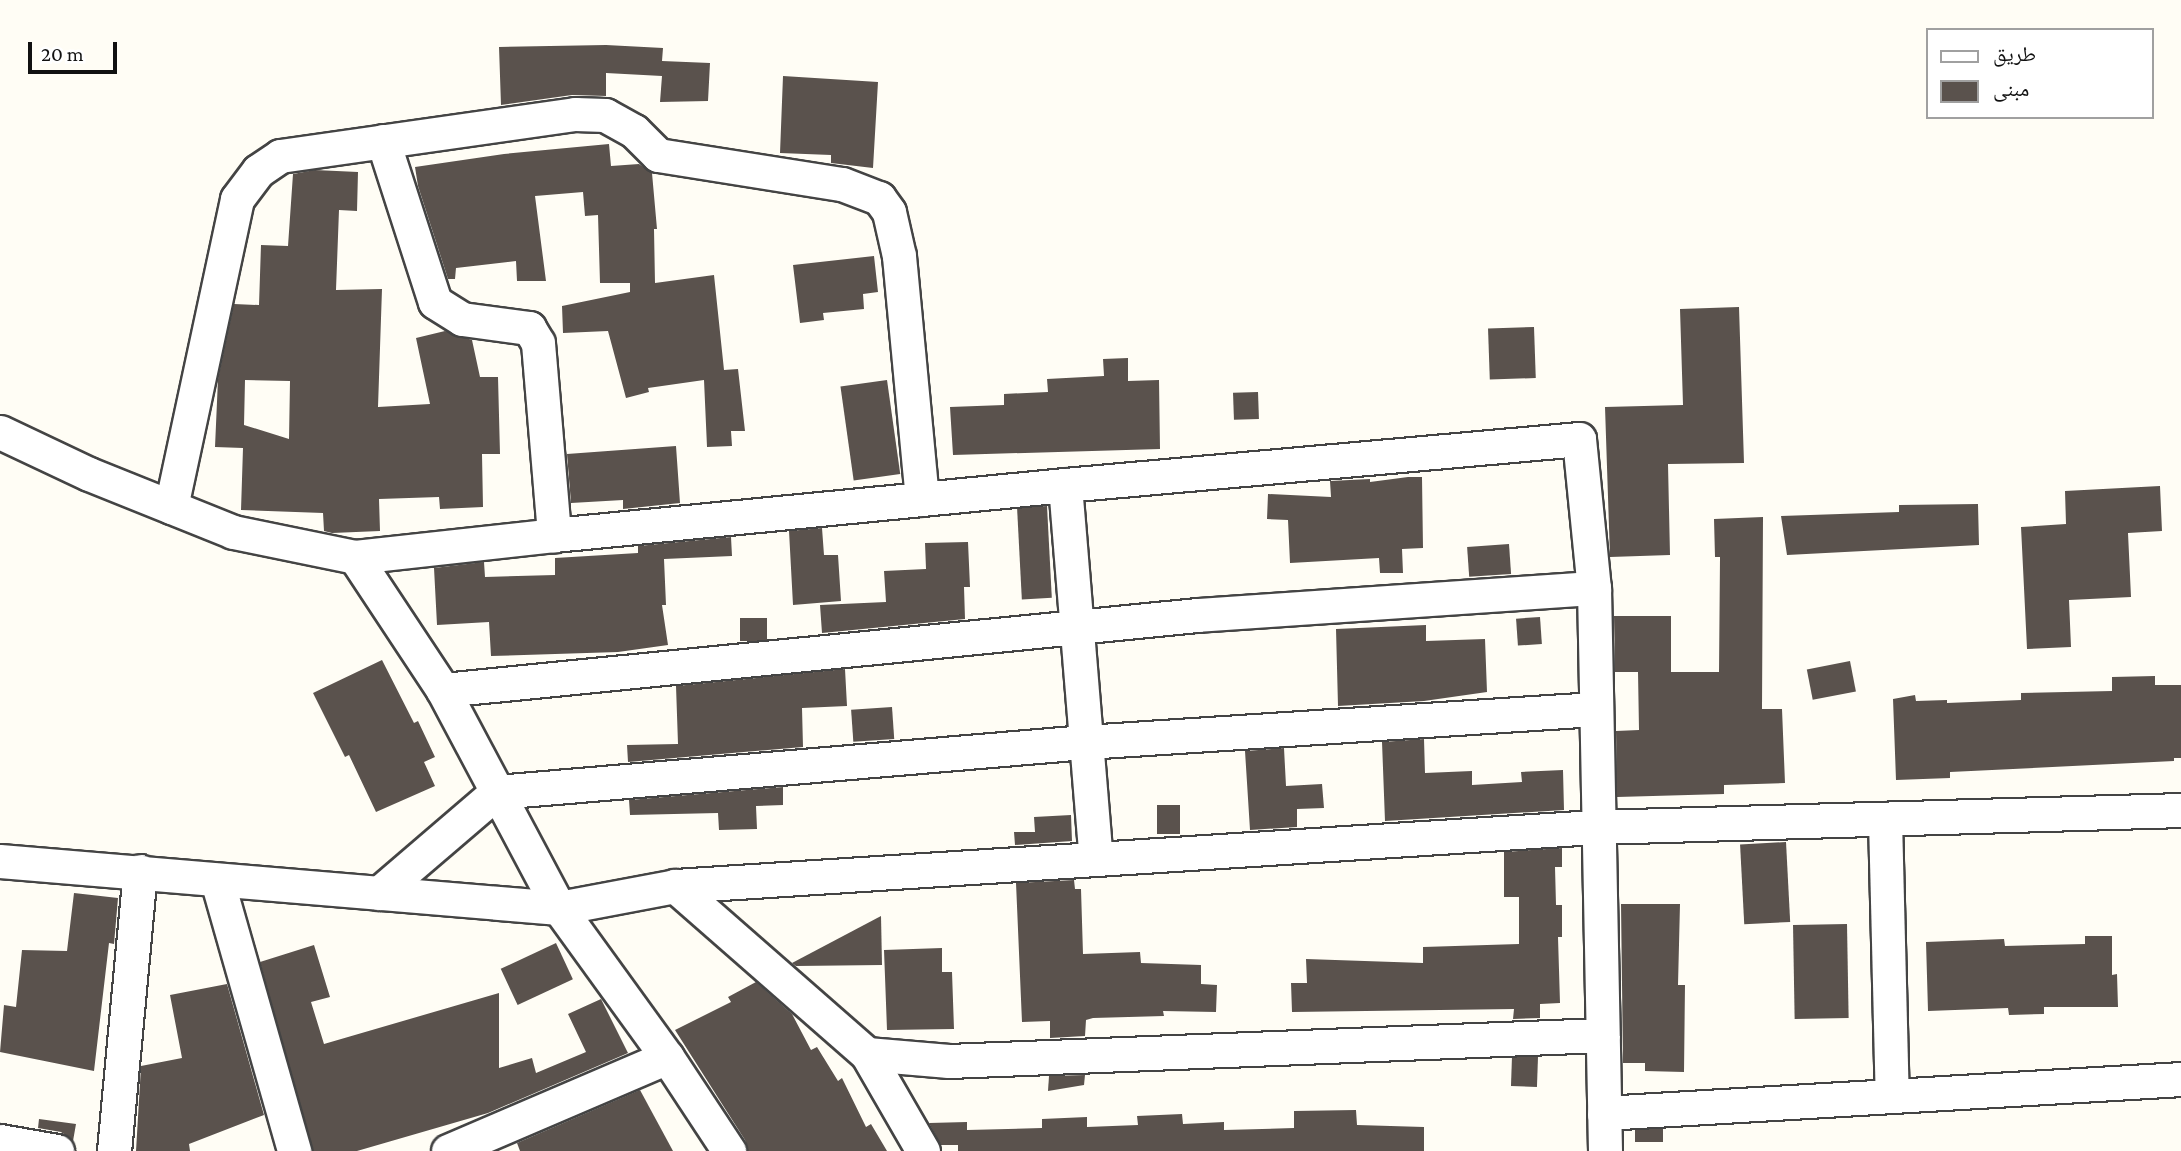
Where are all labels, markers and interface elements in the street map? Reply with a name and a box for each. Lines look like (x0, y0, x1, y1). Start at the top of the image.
scale bar (32, 28, 121, 72)
legend (1926, 28, 2153, 119)
text: 20 m (41, 42, 84, 66)
text: طريق (1993, 42, 2036, 66)
text: مبنى (1993, 77, 2029, 101)

